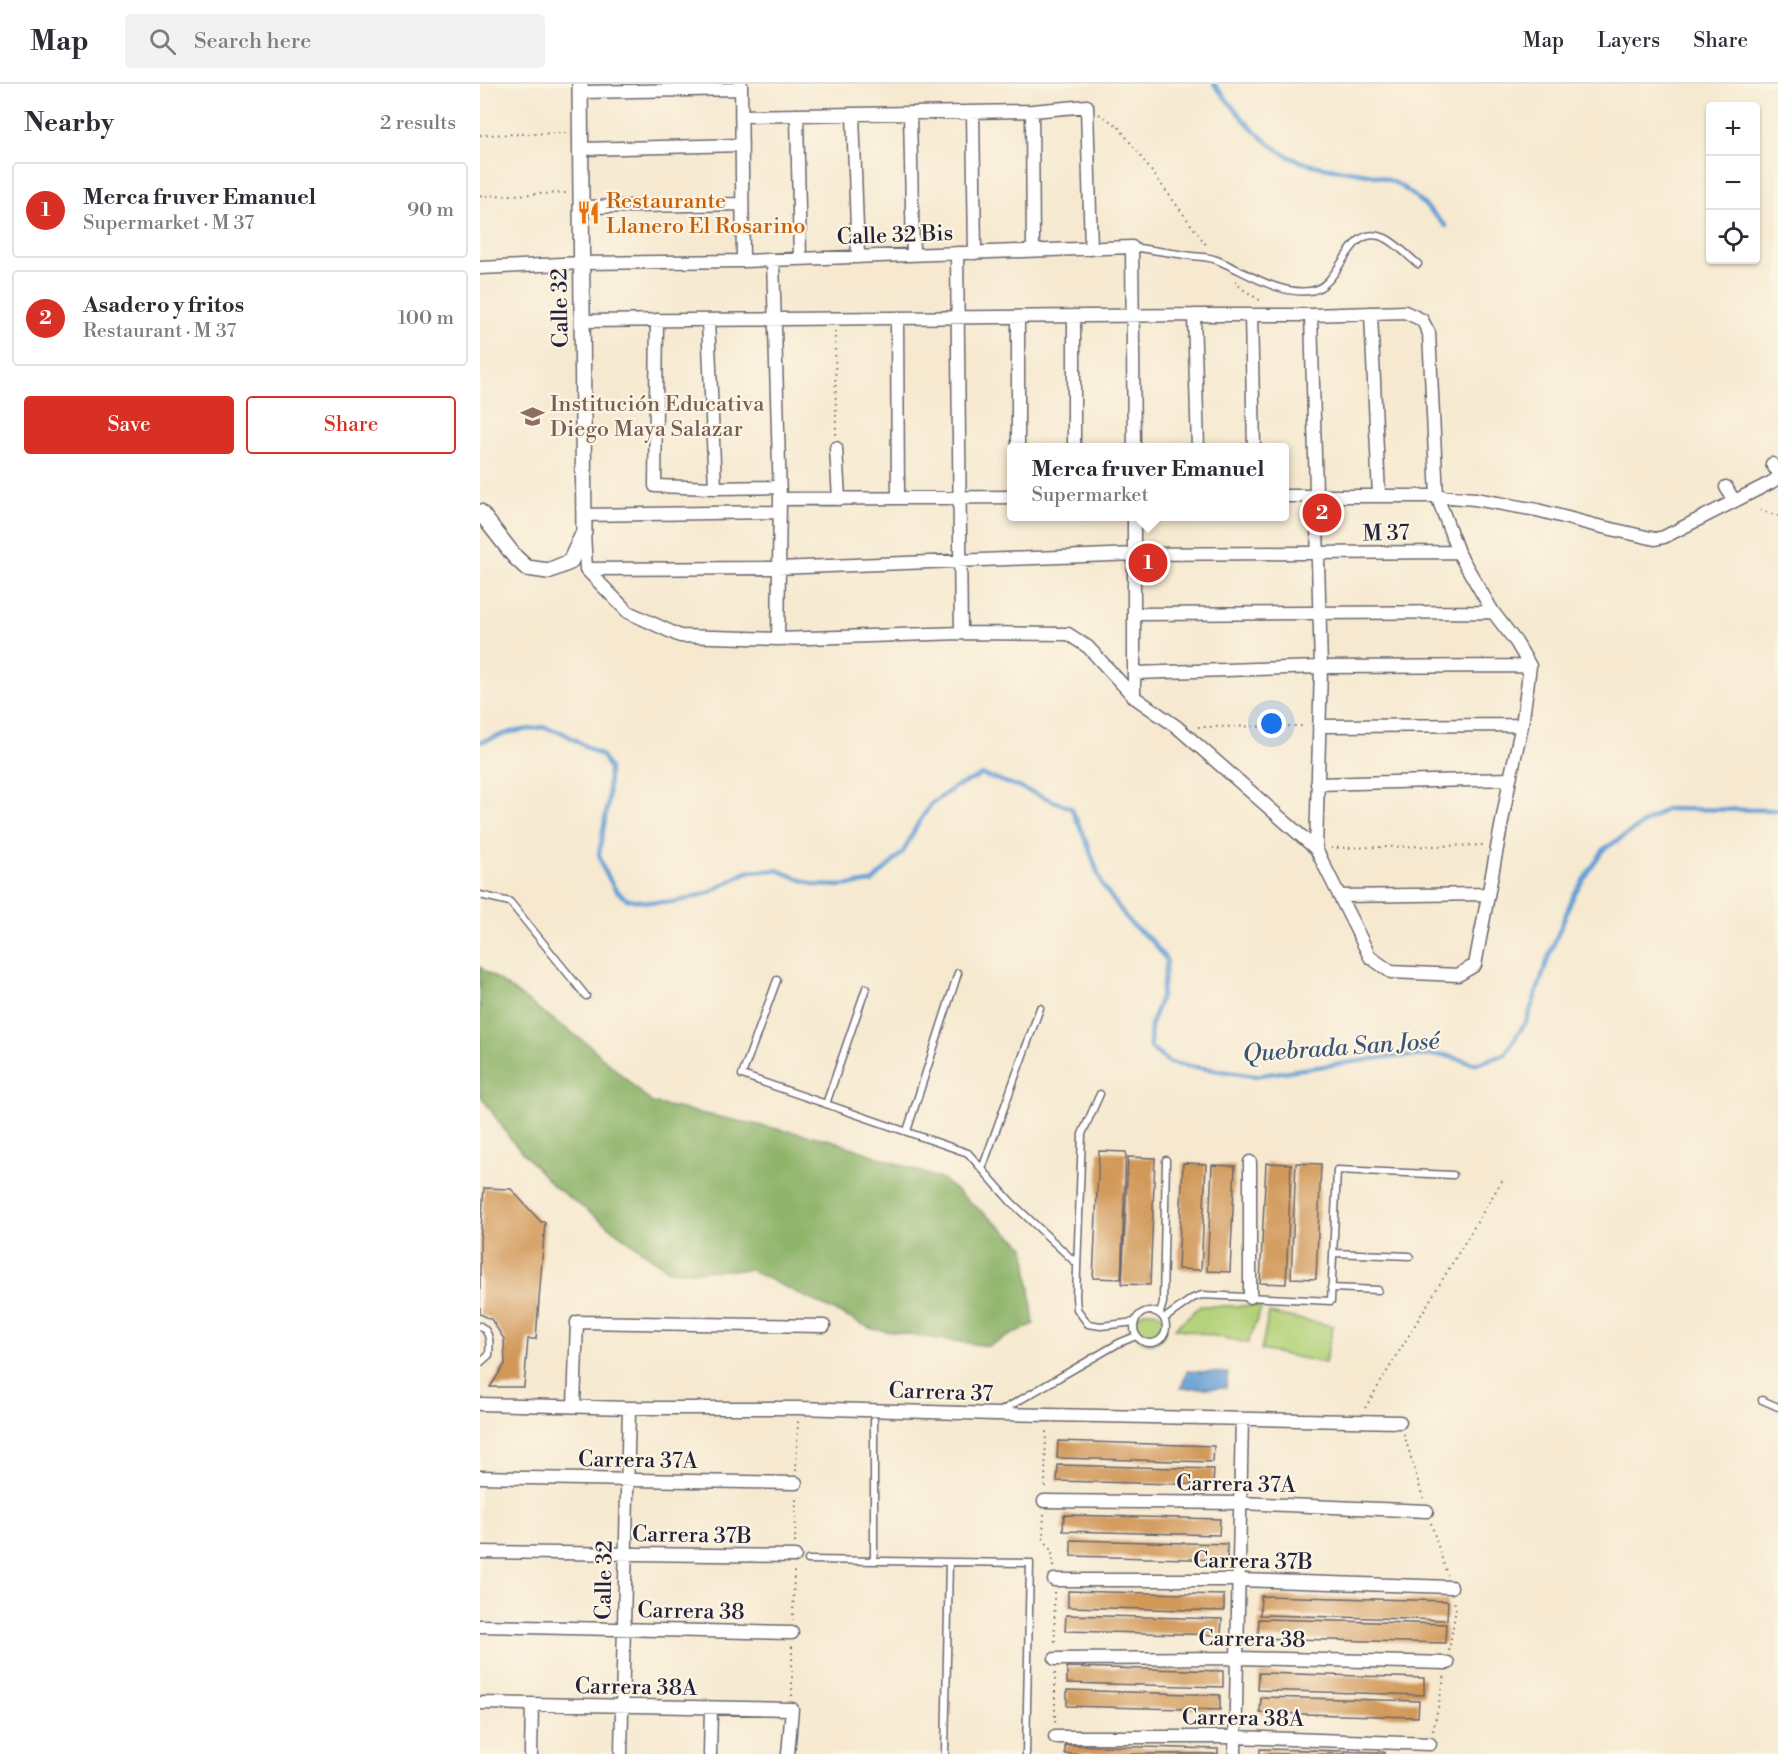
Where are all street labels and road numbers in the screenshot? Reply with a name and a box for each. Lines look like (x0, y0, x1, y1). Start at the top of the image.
street label: Calle 32 Bis (836, 220, 954, 251)
street label: Calle 32 (546, 268, 575, 348)
street label: M 37 (1362, 520, 1410, 547)
street label: Carrera 37 (888, 1377, 994, 1408)
street label: Carrera 37A (578, 1446, 699, 1475)
street label: Carrera 37A (1176, 1470, 1297, 1499)
street label: Carrera 37B (632, 1521, 752, 1550)
street label: Calle 32 (590, 1540, 619, 1620)
street label: Carrera 37B (1193, 1547, 1313, 1576)
street label: Carrera 38 (637, 1597, 745, 1626)
street label: Carrera 38 (1198, 1625, 1306, 1654)
street label: Carrera 38A (575, 1673, 698, 1702)
street label: Carrera 38A (1182, 1704, 1305, 1733)

